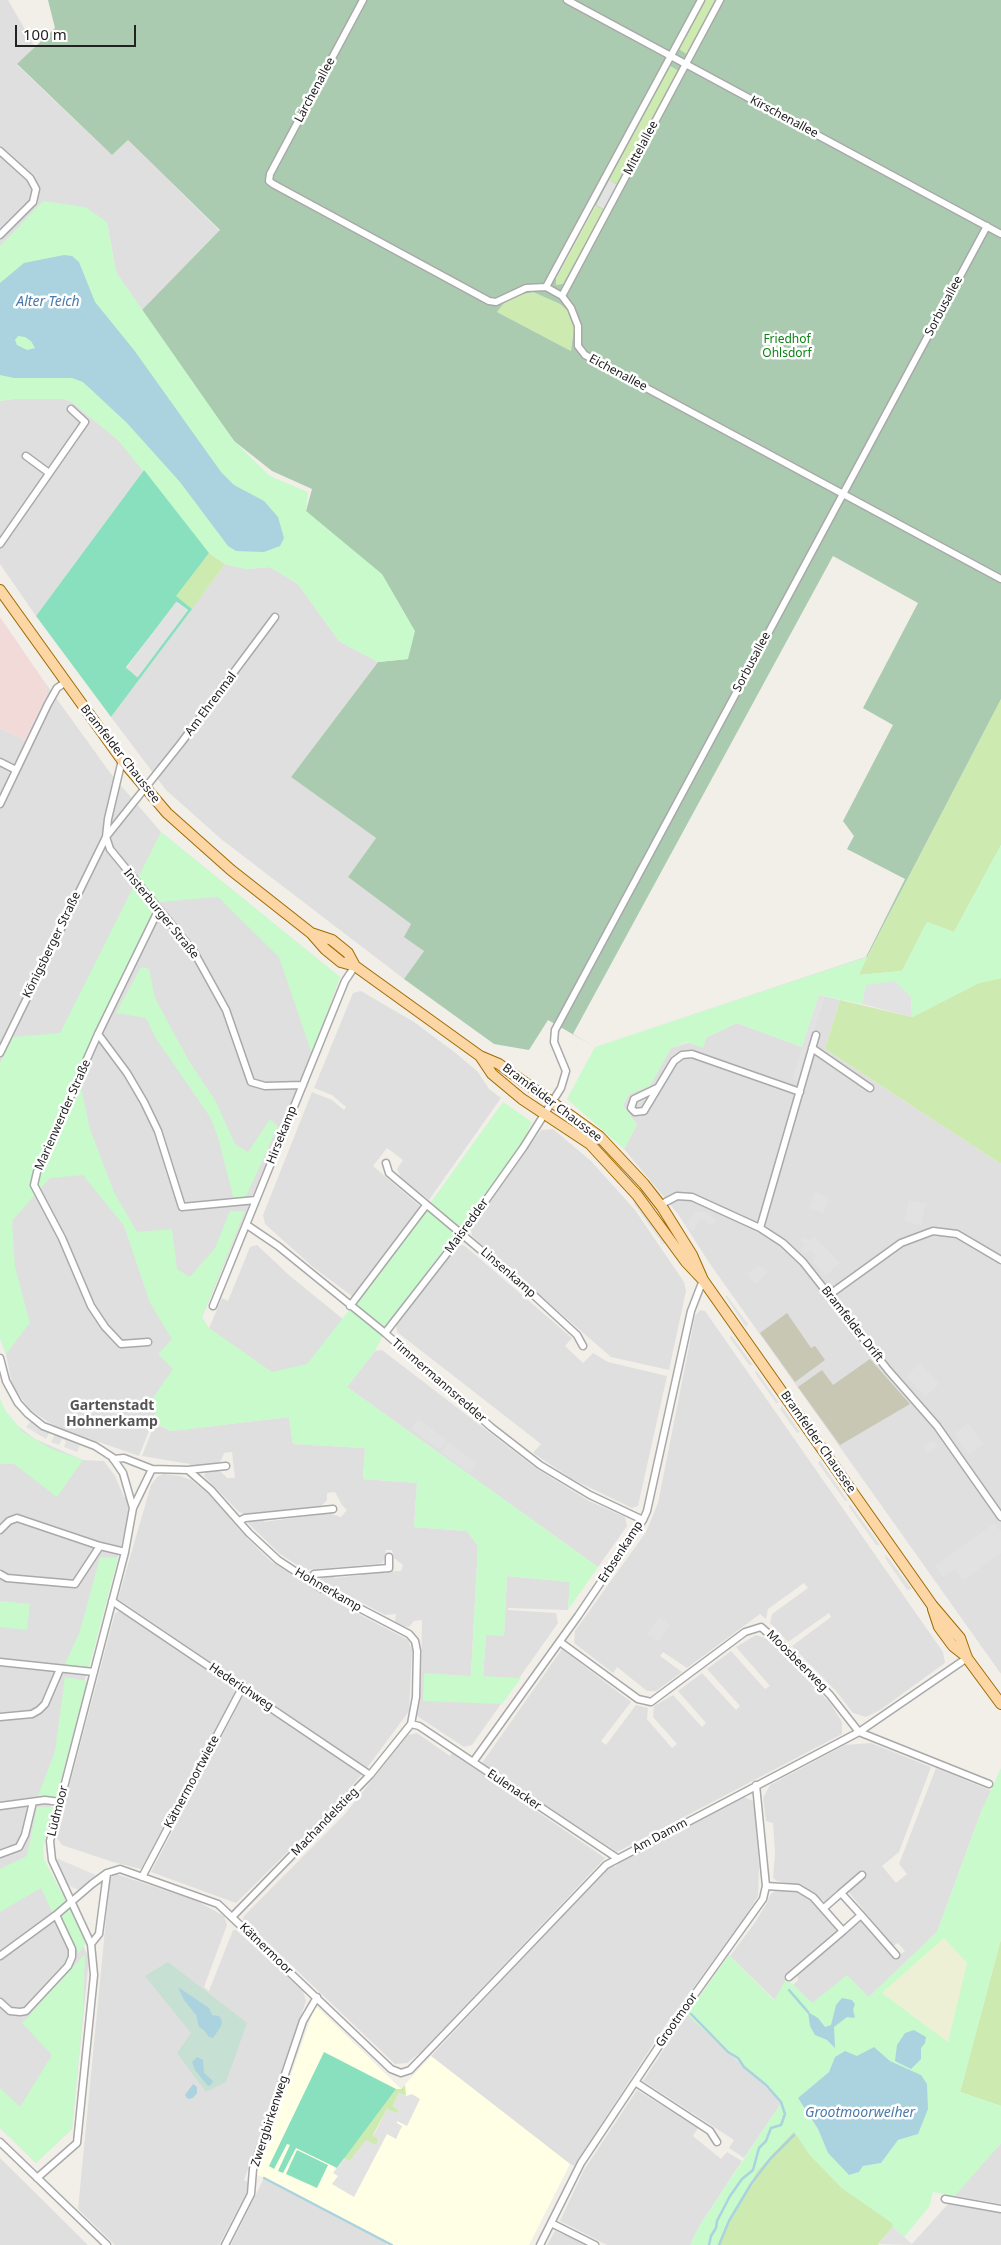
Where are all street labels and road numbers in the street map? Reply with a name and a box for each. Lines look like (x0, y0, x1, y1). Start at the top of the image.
street label: Lärchenallee (292, 55, 338, 125)
street label: Kirschenallee (747, 93, 821, 141)
street label: Mittelallee (621, 119, 661, 177)
street label: Sorbusallee (922, 274, 966, 338)
street label: Eichenallee (587, 352, 649, 394)
street label: Sorbusallee (730, 630, 774, 694)
street label: Am Ehrenmal (182, 669, 240, 739)
street label: Bramfelder Chaussee (77, 702, 163, 806)
street label: Insterburger Straße (120, 866, 202, 962)
street label: Königsberger Straße (20, 890, 84, 1000)
street label: Marienwerder Straße (32, 1057, 94, 1173)
street label: Bramfelder Chaussee (499, 1061, 605, 1145)
street label: Hirsekamp (264, 1104, 300, 1166)
street label: Maisredder (442, 1196, 492, 1256)
street label: Linsenkamp (477, 1245, 539, 1301)
street label: Bramfelder Drift (818, 1283, 886, 1365)
street label: Timmermannsredder (389, 1336, 489, 1426)
street label: Bramfelder Chaussee (777, 1388, 859, 1496)
street label: Erbsenkamp (596, 1518, 646, 1586)
street label: Hohnerkamp (292, 1565, 364, 1615)
street label: Moosbeerweg (763, 1627, 831, 1695)
street label: Hederichweg (206, 1660, 276, 1714)
street label: Kätnermoortwiete (161, 1733, 223, 1831)
street label: Eulenacker (484, 1767, 544, 1813)
street label: Lüdmoor (45, 1784, 71, 1838)
street label: Machandelstieg (289, 1785, 361, 1859)
street label: Am Damm (630, 1816, 690, 1856)
street label: Kätnermoor (236, 1920, 296, 1978)
street label: Grootmoor (653, 1990, 701, 2050)
street label: Zwergbirkenweg (248, 2074, 292, 2168)

